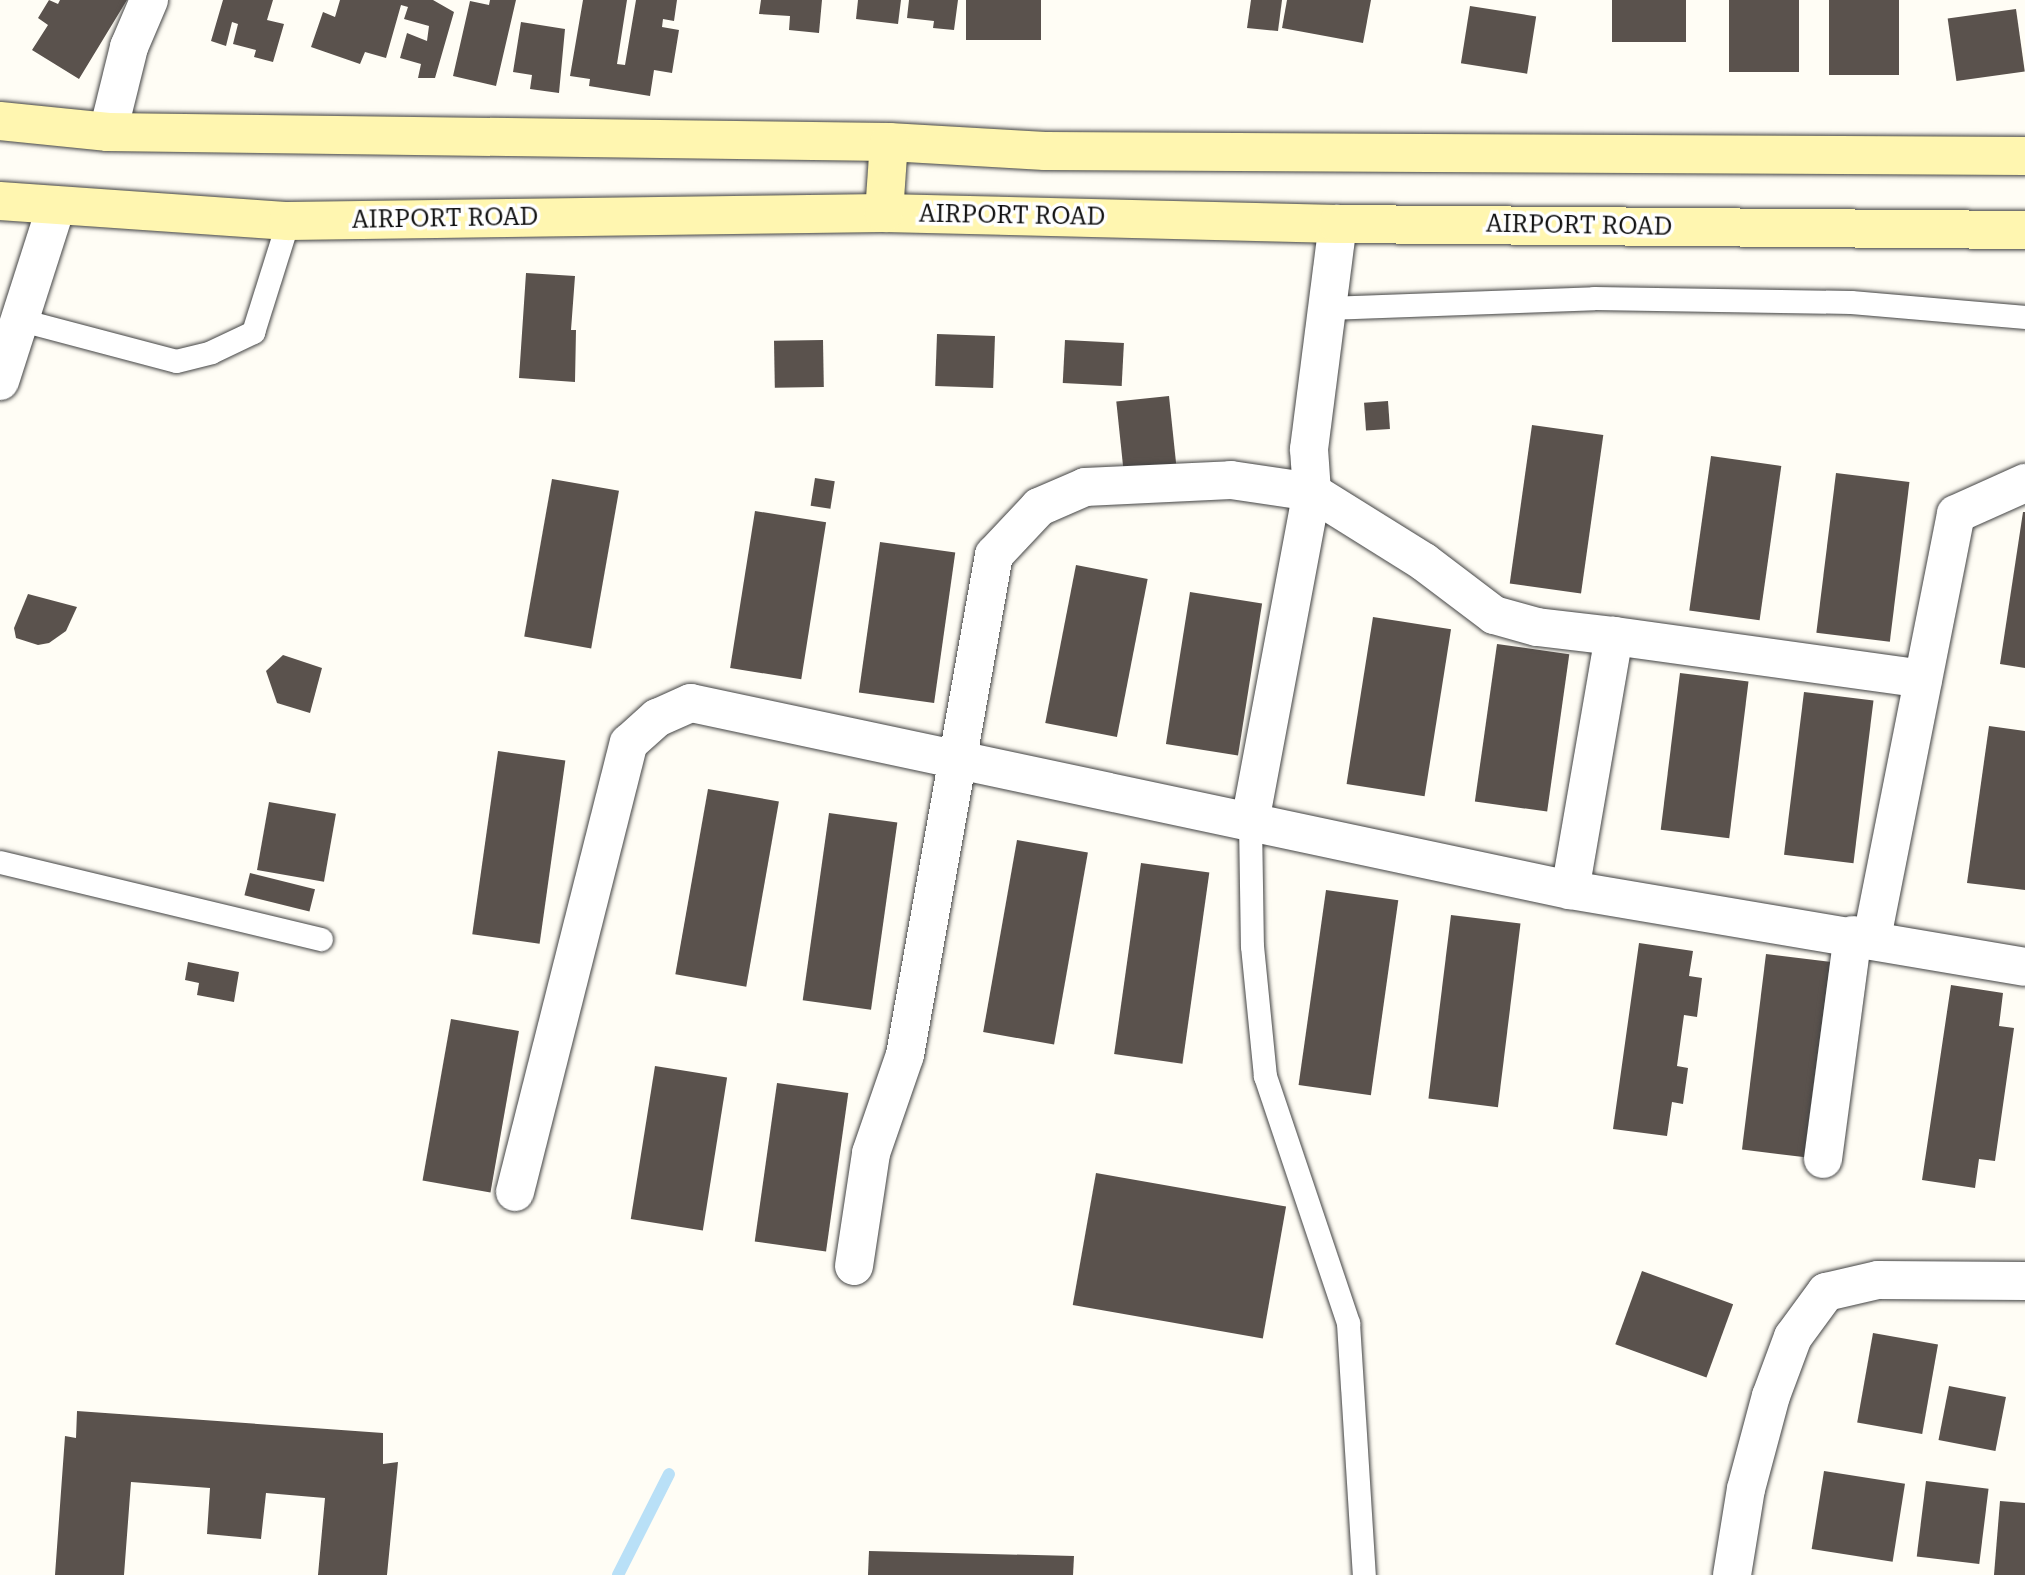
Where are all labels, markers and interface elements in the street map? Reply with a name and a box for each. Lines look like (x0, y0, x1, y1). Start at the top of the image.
street label: AIRPORT ROAD (919, 200, 1105, 232)
street label: AIRPORT ROAD (352, 203, 538, 235)
street label: AIRPORT ROAD (1486, 210, 1672, 242)

